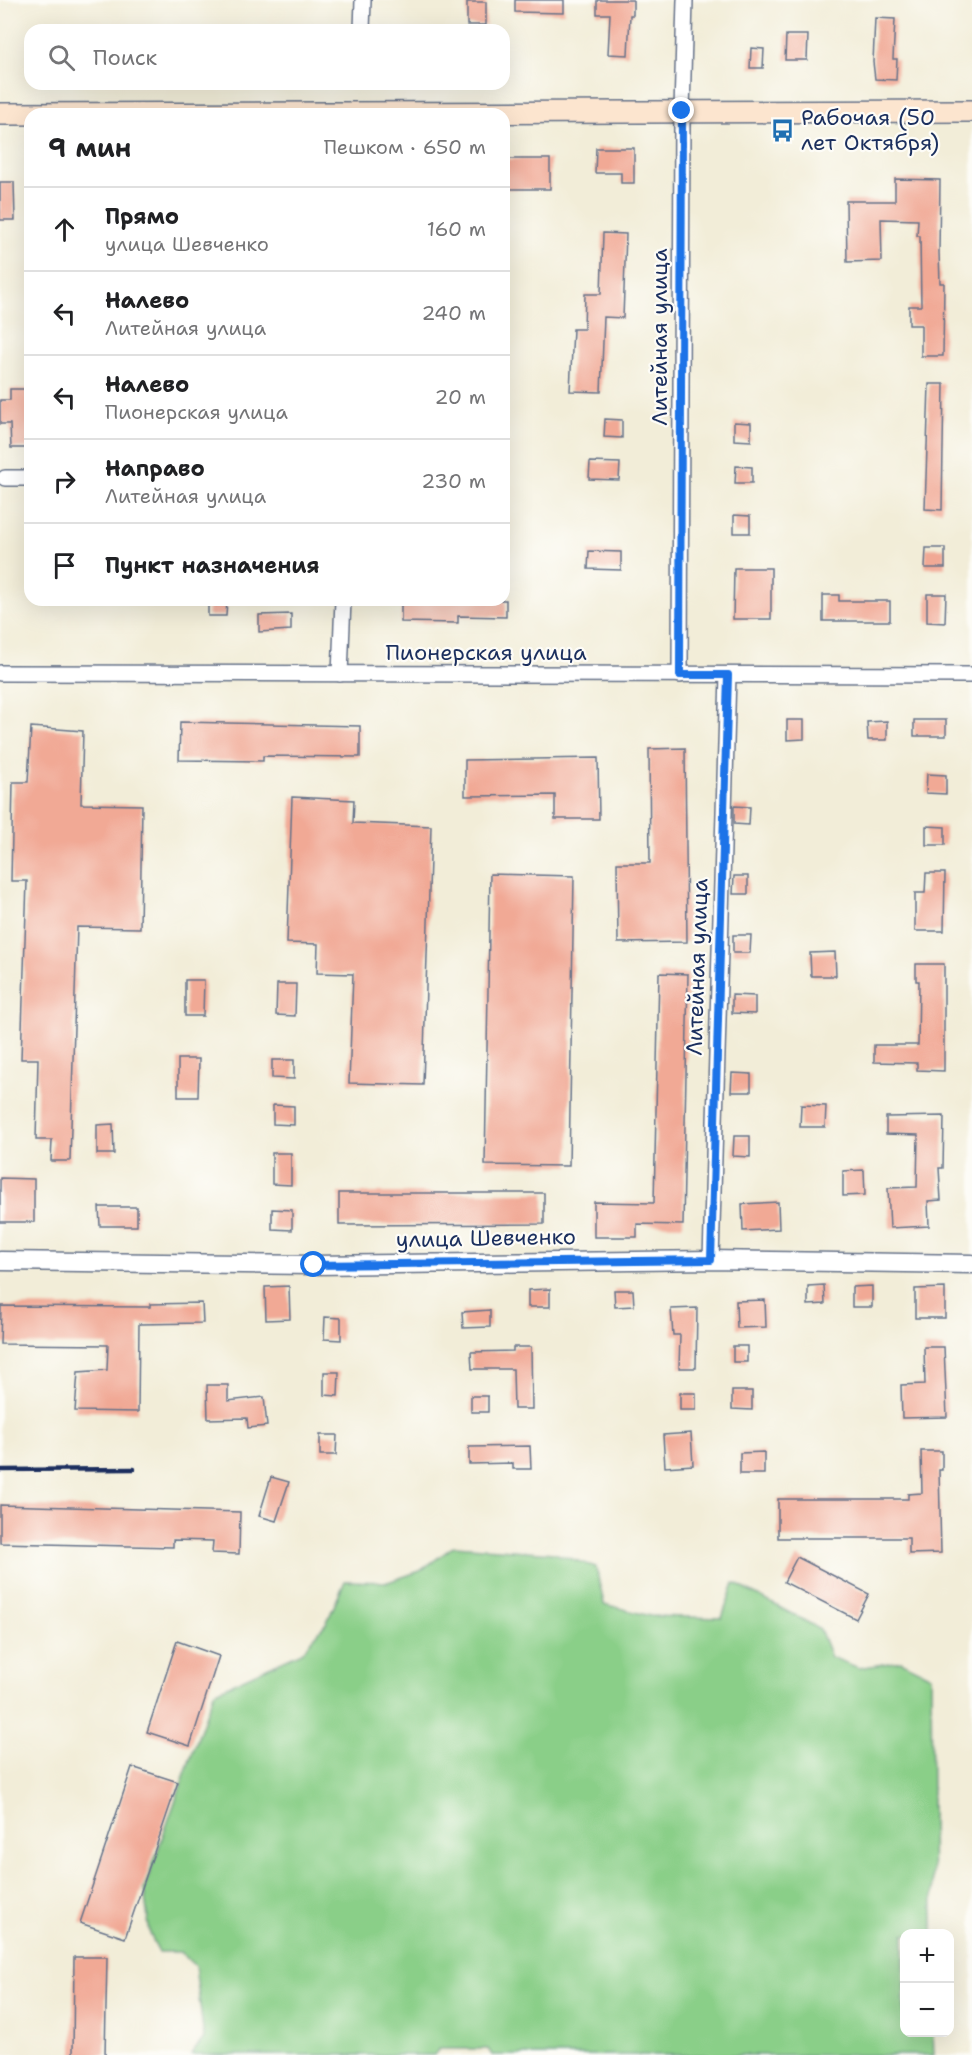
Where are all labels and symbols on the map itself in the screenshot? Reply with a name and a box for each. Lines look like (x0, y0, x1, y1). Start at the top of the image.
route end (668, 97, 694, 123)
place label: Рабочая (50 лет Октября) (801, 103, 939, 157)
bus stop icon: Рабочая (50 лет Октября) (770, 117, 796, 143)
street label: Литейная улица (645, 248, 674, 426)
street label: Пионерская улица (385, 638, 587, 667)
street label: Литейная улица (679, 878, 715, 1056)
street label: улица Шевченко (396, 1222, 576, 1254)
route start (300, 1251, 326, 1277)

